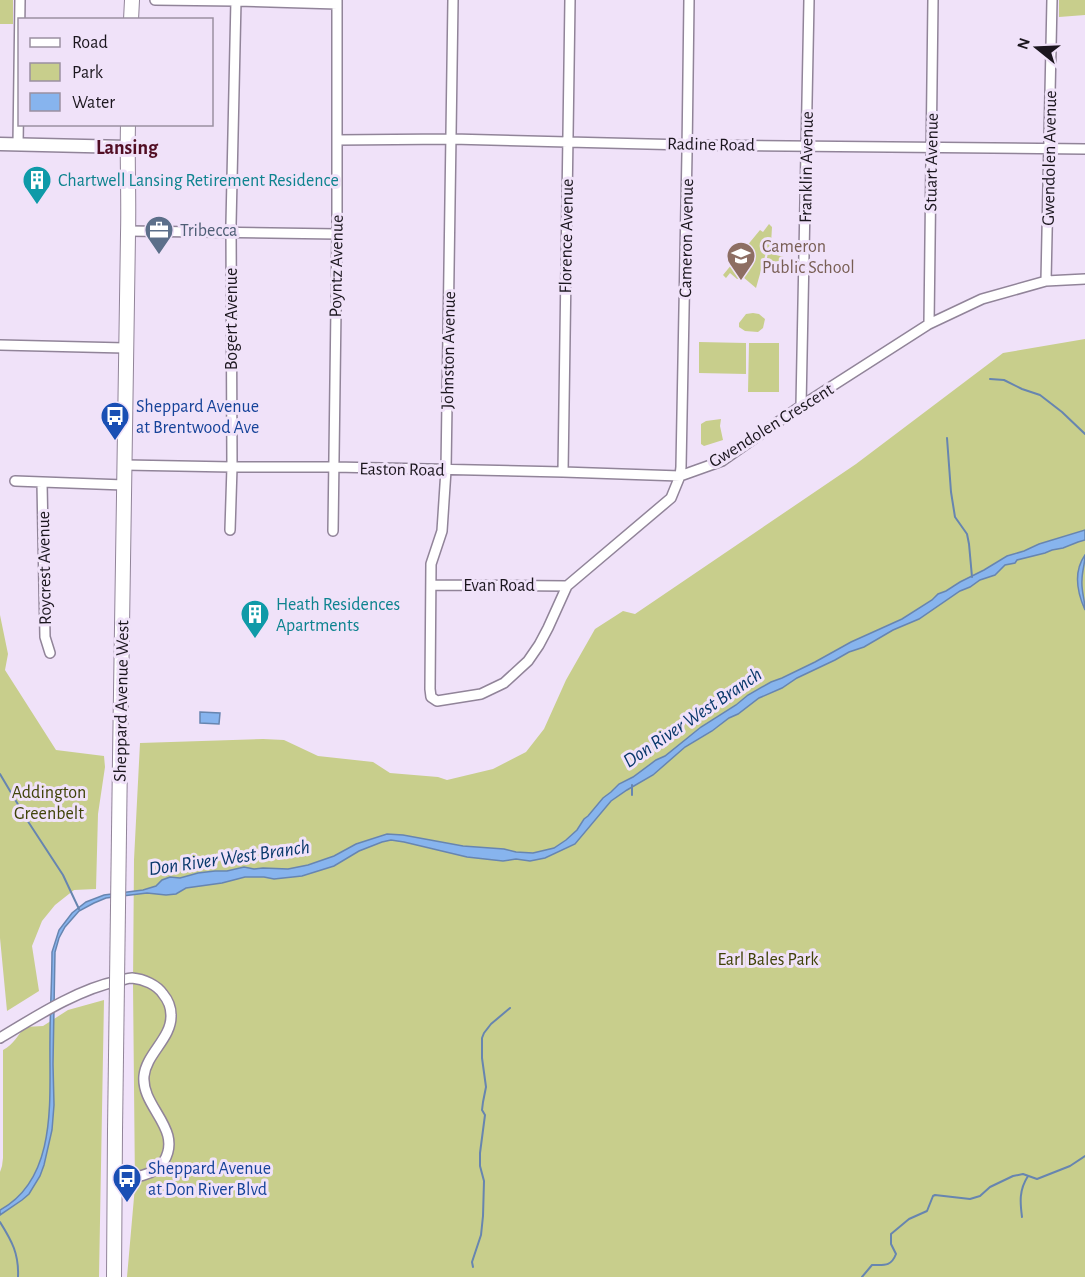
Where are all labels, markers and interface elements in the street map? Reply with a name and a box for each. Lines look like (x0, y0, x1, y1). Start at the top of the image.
legend (18, 18, 213, 126)
north arrow (1007, 18, 1067, 78)
text: Road (72, 34, 108, 52)
text: N (1014, 36, 1033, 51)
text: Park (72, 64, 104, 82)
street label: Gwendolen Avenue (1040, 90, 1060, 226)
text: Water (72, 94, 115, 112)
street label: Franklin Avenue (797, 111, 817, 223)
street label: Stuart Avenue (922, 113, 942, 211)
street label: Radine Road (667, 135, 755, 155)
district label: Lansing (96, 138, 159, 158)
building icon: Chartwell Lansing Retirement Residence (21, 164, 53, 206)
place label: Chartwell Lansing Retirement Residence (58, 172, 339, 190)
street label: Florence Avenue (557, 178, 577, 294)
street label: Cameron Avenue (677, 178, 697, 298)
office icon: Tribecca (143, 214, 175, 256)
street label: Poyntz Avenue (327, 214, 347, 318)
place label: Tribecca (180, 222, 237, 240)
place label: Cameron Public School (762, 238, 855, 277)
school or university icon: Cameron Public School (725, 240, 757, 282)
street label: Bogert Avenue (223, 268, 241, 370)
street label: Johnston Avenue (439, 291, 459, 409)
street label: Gwendolen Crescent (706, 380, 837, 471)
place label: Sheppard Avenue at Brentwood Ave (136, 398, 259, 437)
bus stop icon: Sheppard Avenue at Brentwood Ave (99, 400, 131, 442)
street label: Easton Road (359, 460, 445, 480)
street label: Roycrest Avenue (35, 511, 55, 625)
street label: Evan Road (463, 577, 535, 595)
place label: Heath Residences Apartments (276, 596, 400, 635)
building icon: Heath Residences Apartments (239, 598, 271, 640)
street label: Sheppard Avenue West (112, 620, 132, 782)
water label: Don River West Branch (620, 664, 766, 772)
park label: Addington Greenbelt (12, 784, 86, 823)
water label: Don River West Branch (147, 837, 311, 879)
park label: Earl Bales Park (717, 951, 819, 969)
place label: Sheppard Avenue at Don River Blvd (148, 1160, 271, 1199)
bus stop icon: Sheppard Avenue at Don River Blvd (111, 1162, 143, 1204)

